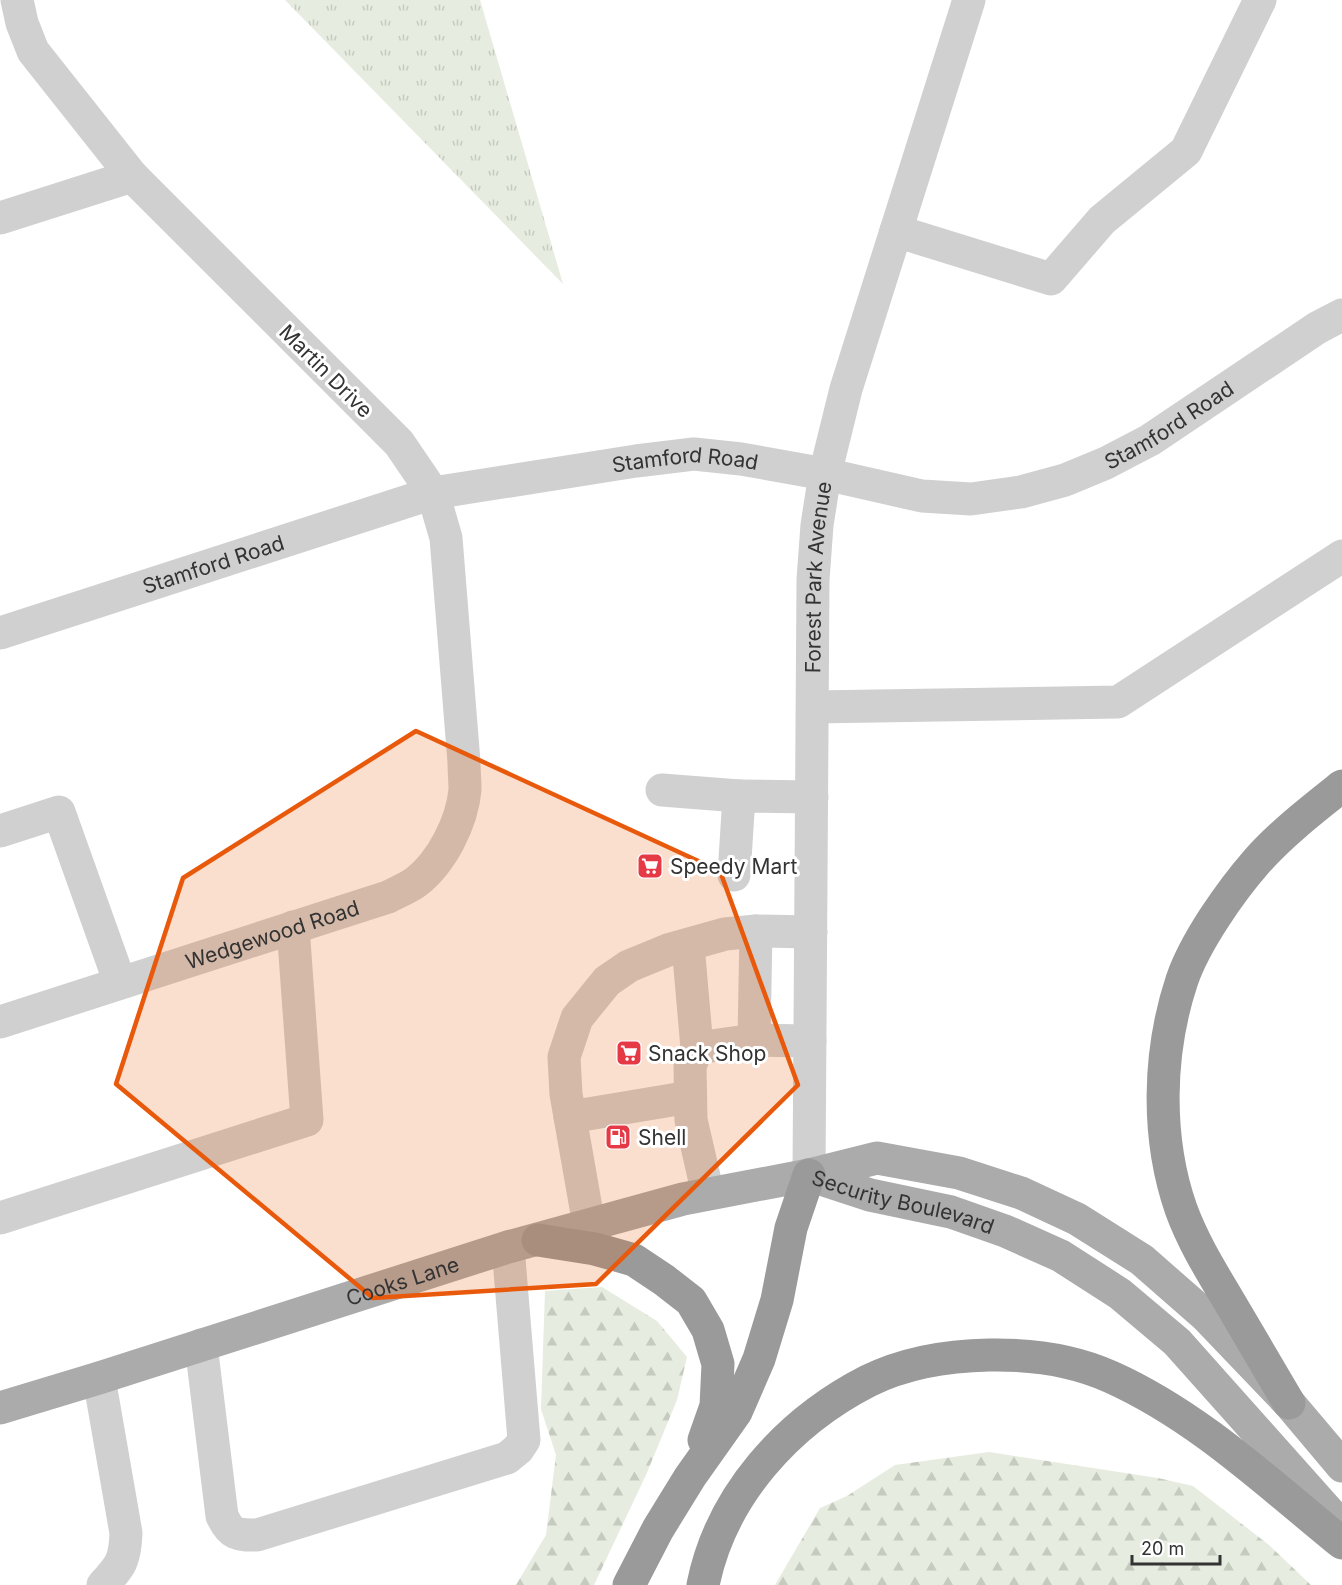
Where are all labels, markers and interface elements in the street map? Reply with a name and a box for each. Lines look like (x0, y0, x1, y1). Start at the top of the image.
street label: Martin Drive (274, 319, 378, 423)
street label: Stamford Road (1100, 375, 1238, 474)
street label: Stamford Road (610, 441, 760, 477)
street label: Forest Park Avenue (800, 479, 836, 673)
street label: Stamford Road (139, 530, 287, 599)
supermarket icon: Speedy Mart (635, 851, 665, 881)
place label: Speedy Mart (670, 854, 797, 879)
street label: Wedgewood Road (182, 895, 362, 974)
supermarket icon: Snack Shop (614, 1038, 644, 1068)
place label: Snack Shop (648, 1041, 766, 1066)
fuel station icon: Shell (603, 1122, 633, 1152)
place label: Shell (638, 1125, 686, 1150)
street label: Security Boulevard (809, 1164, 998, 1239)
street label: Cooks Lane (343, 1251, 462, 1311)
scale bar (1132, 1528, 1220, 1566)
text: 20 m (1141, 1538, 1184, 1559)

